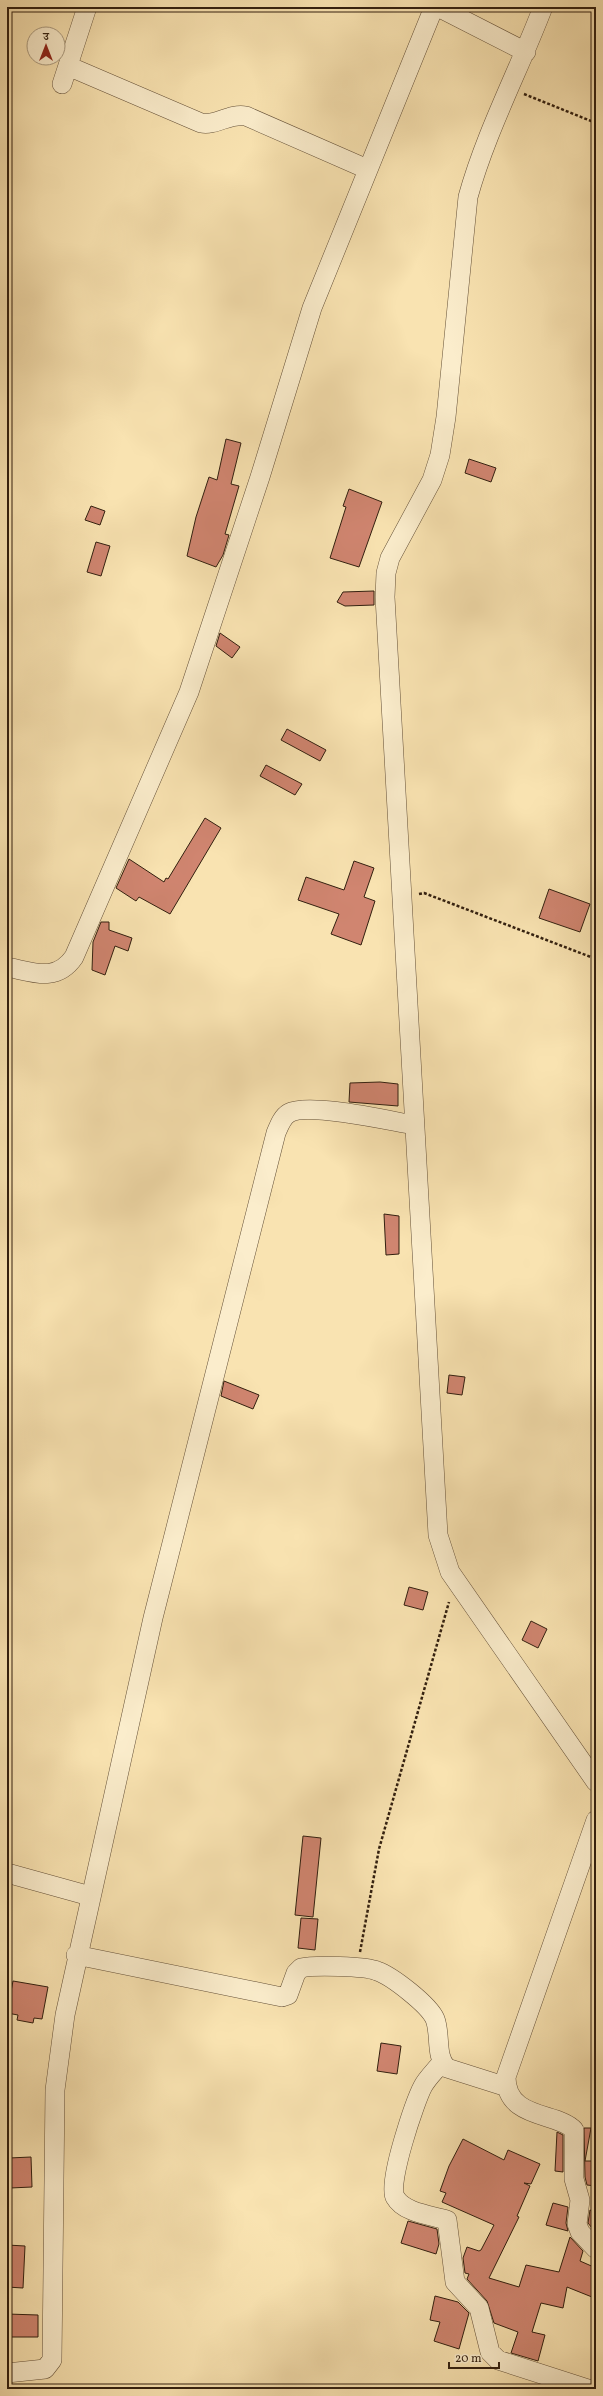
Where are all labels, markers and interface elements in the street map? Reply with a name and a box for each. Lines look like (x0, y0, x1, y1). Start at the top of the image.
north arrow (26, 26, 66, 66)
text: उ (42, 30, 50, 45)
scale bar (449, 2344, 499, 2370)
text: 20 m (455, 2351, 482, 2367)

